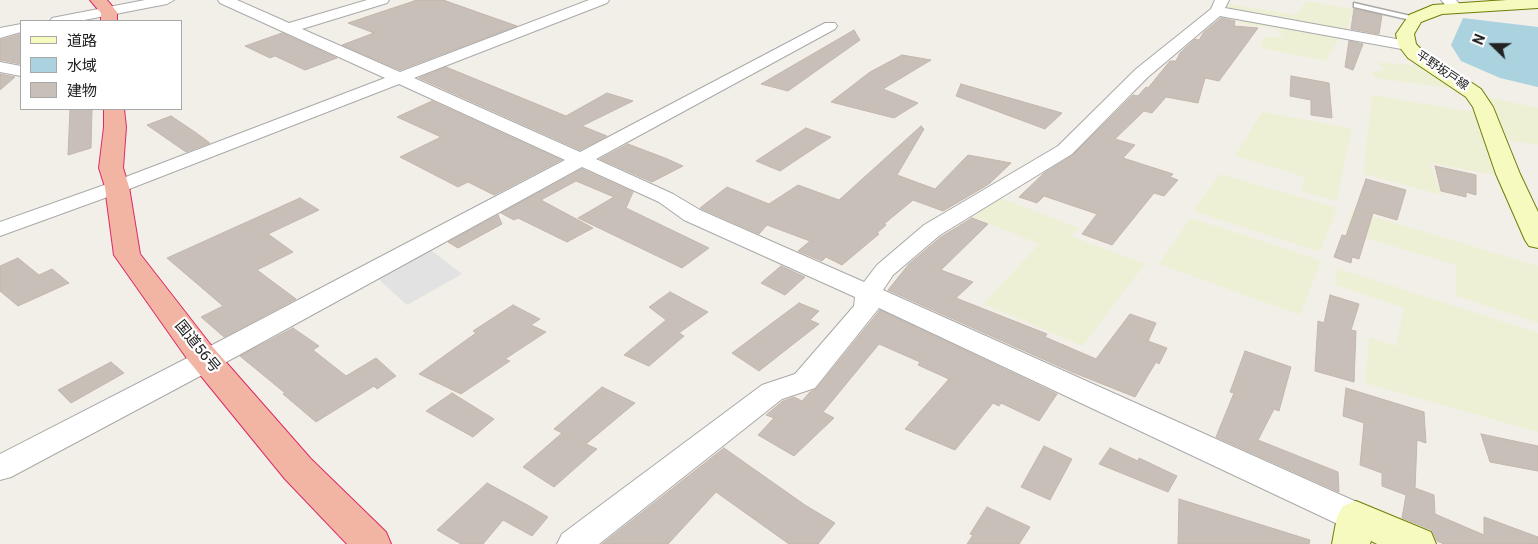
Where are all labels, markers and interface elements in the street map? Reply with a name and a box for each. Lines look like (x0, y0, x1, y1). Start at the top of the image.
legend (20, 20, 182, 110)
north arrow (1468, 20, 1518, 70)
text: 道路 (67, 32, 97, 50)
text: N (1470, 32, 1488, 47)
street label: 平野坂戸線 (1413, 48, 1471, 94)
text: 水域 (67, 57, 97, 75)
text: 建物 (67, 82, 97, 100)
street label: 国道56号 (171, 317, 223, 377)

